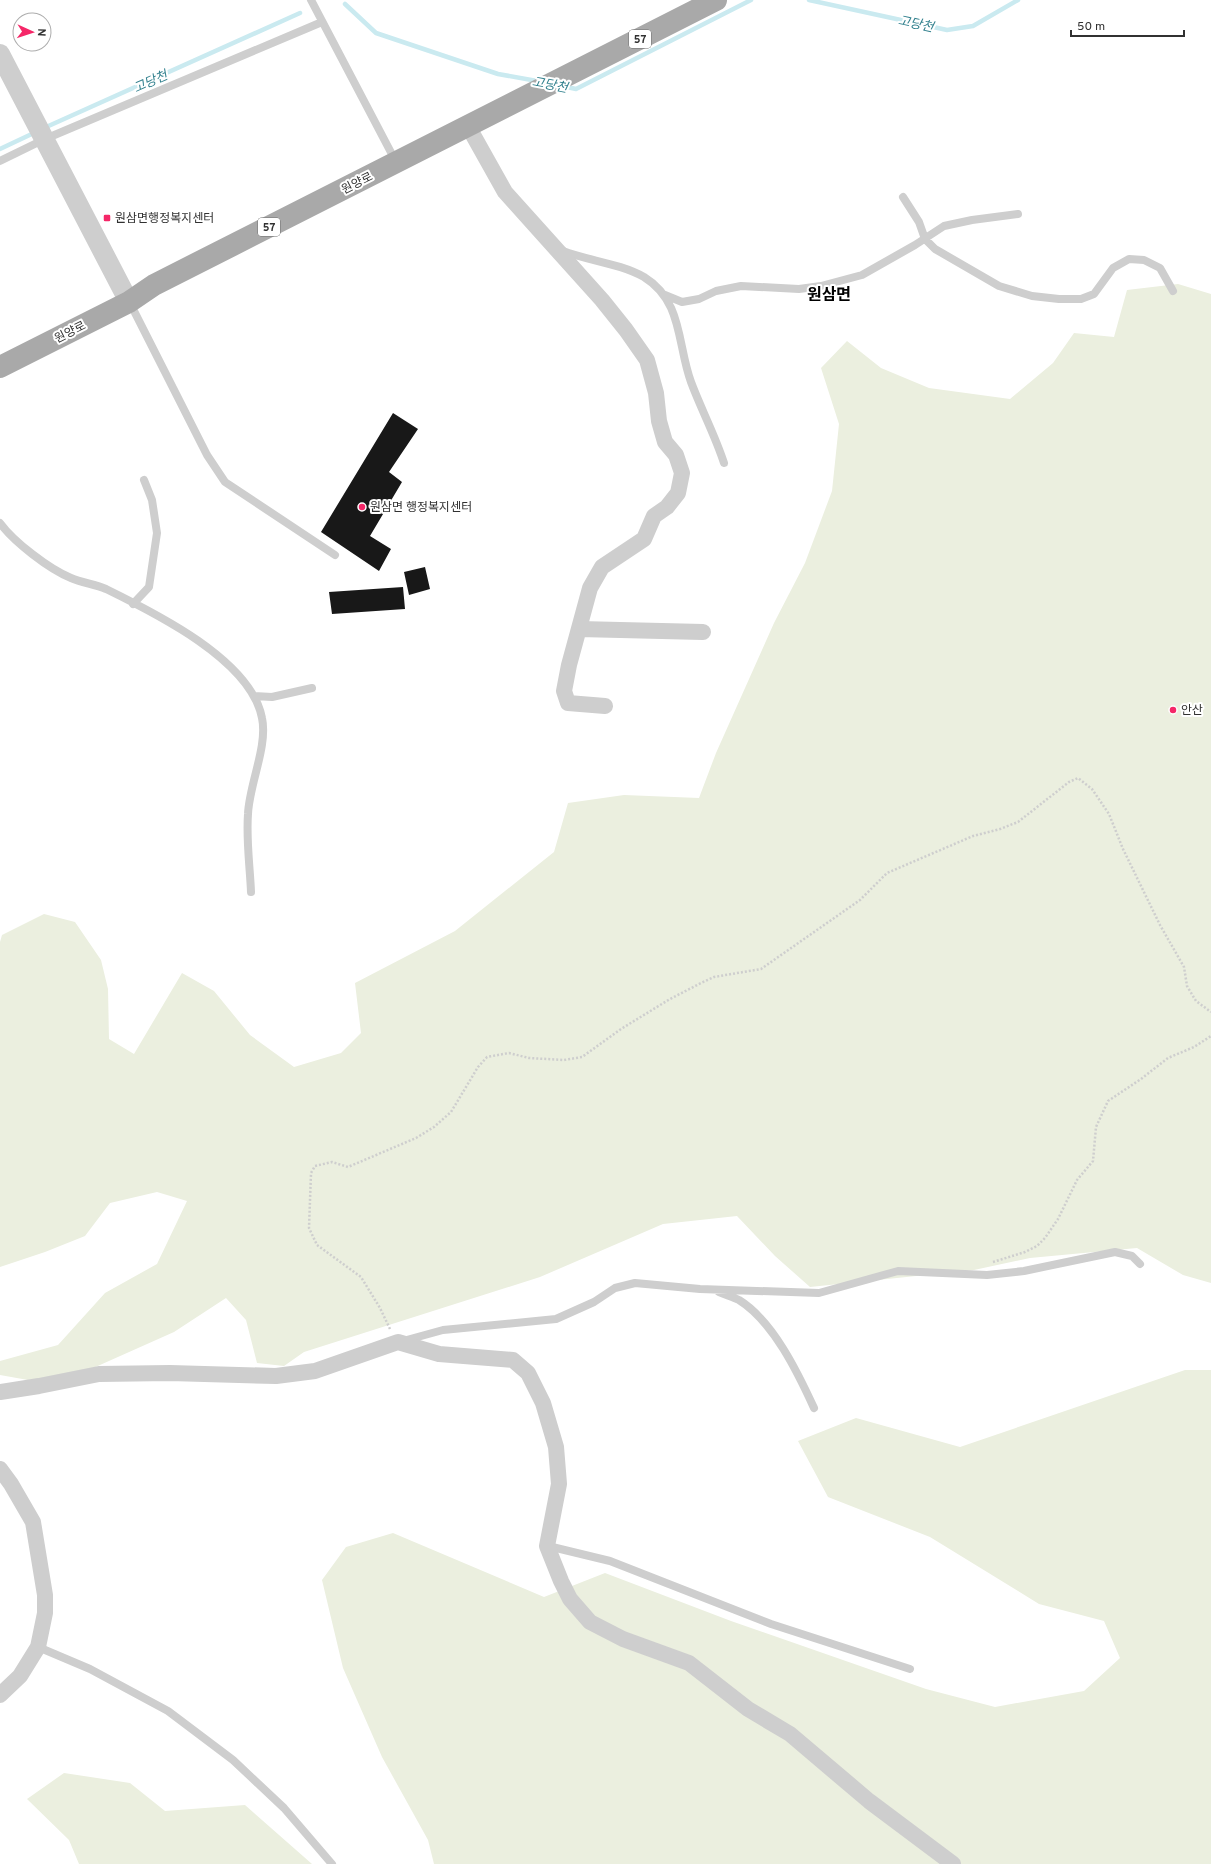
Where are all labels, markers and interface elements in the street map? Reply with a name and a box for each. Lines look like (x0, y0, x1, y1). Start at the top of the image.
north arrow (12, 12, 52, 52)
scale bar (1071, 12, 1184, 38)
water label: 고당천 (896, 13, 936, 37)
text: 50 m (1077, 19, 1105, 35)
text: N (34, 28, 48, 37)
road number: 57 (629, 30, 651, 48)
water label: 고당천 (131, 68, 171, 97)
water label: 고당천 (530, 75, 570, 97)
street label: 원양로 (339, 169, 376, 199)
place label: 원삼면행정복지센터 (115, 211, 214, 227)
marker: 원삼면행정복지센터 (102, 213, 112, 223)
road number: 57 (258, 218, 280, 236)
district label: 원삼면 (807, 286, 851, 306)
street label: 원양로 (52, 318, 89, 348)
place label: 원삼면 행정복지센터 (370, 500, 472, 516)
marker: 원삼면 행정복지센터 (357, 502, 367, 512)
place label: 안산 (1181, 703, 1203, 719)
marker: 안산 (1168, 705, 1178, 715)

